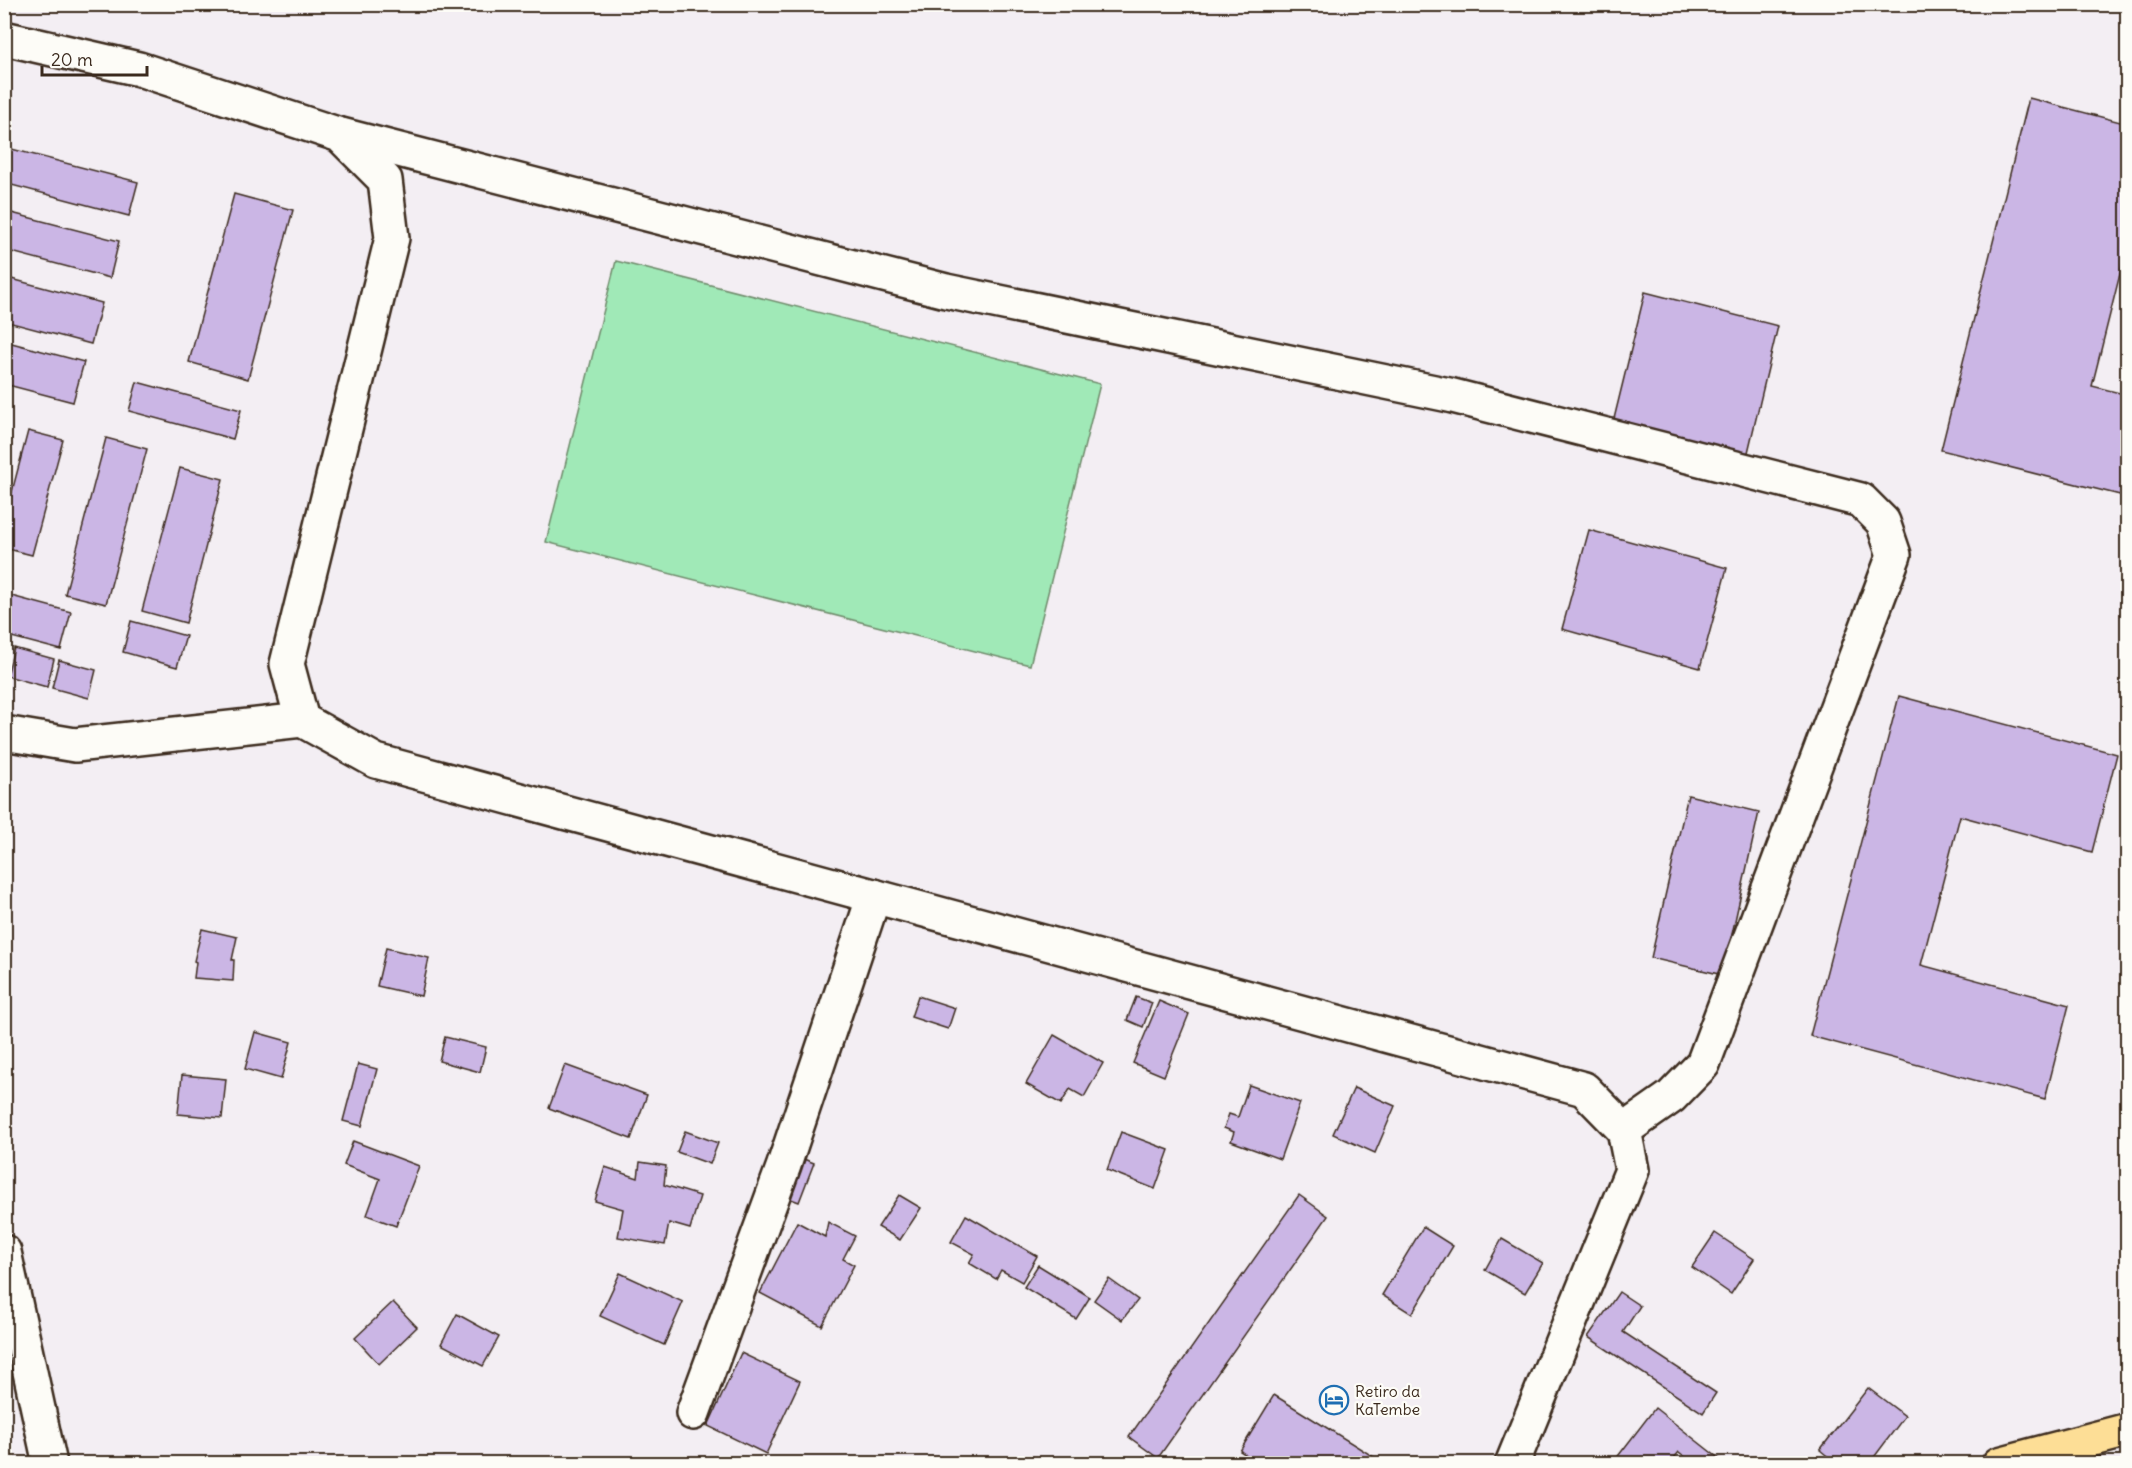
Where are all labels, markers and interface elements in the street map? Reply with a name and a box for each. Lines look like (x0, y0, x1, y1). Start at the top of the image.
scale bar (42, 39, 147, 77)
text: 20 m (51, 48, 93, 71)
place label: Retiro da KaTembe (1355, 1381, 1420, 1419)
hotel icon: Retiro da KaTembe (1318, 1384, 1350, 1416)

